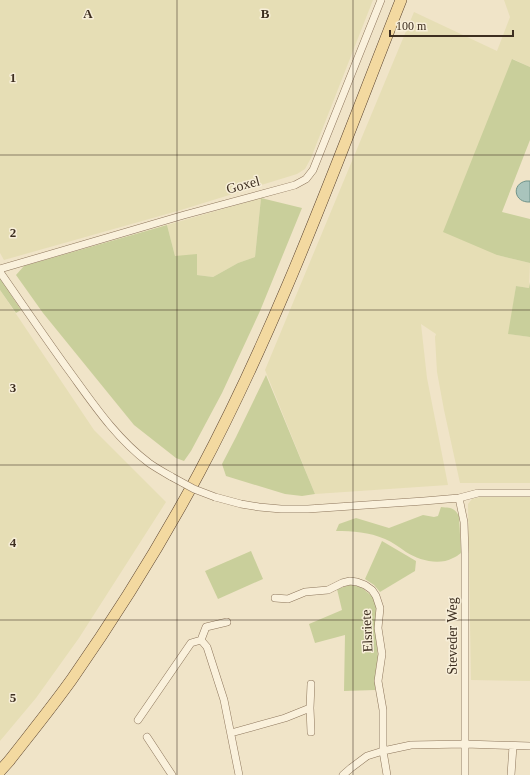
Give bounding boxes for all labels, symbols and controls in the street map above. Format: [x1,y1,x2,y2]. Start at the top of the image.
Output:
text: A [83,6,93,21]
text: B [261,6,270,21]
scale bar [390,12,513,38]
text: 100 m [396,19,427,33]
text: 1 [10,70,16,85]
street label: Goxel [225,173,262,197]
text: 2 [10,225,16,240]
text: 3 [10,380,17,395]
text: 4 [10,535,17,550]
street label: Steveder Weg [445,597,460,675]
street label: Elsriete [358,609,376,653]
text: 5 [10,690,17,705]

